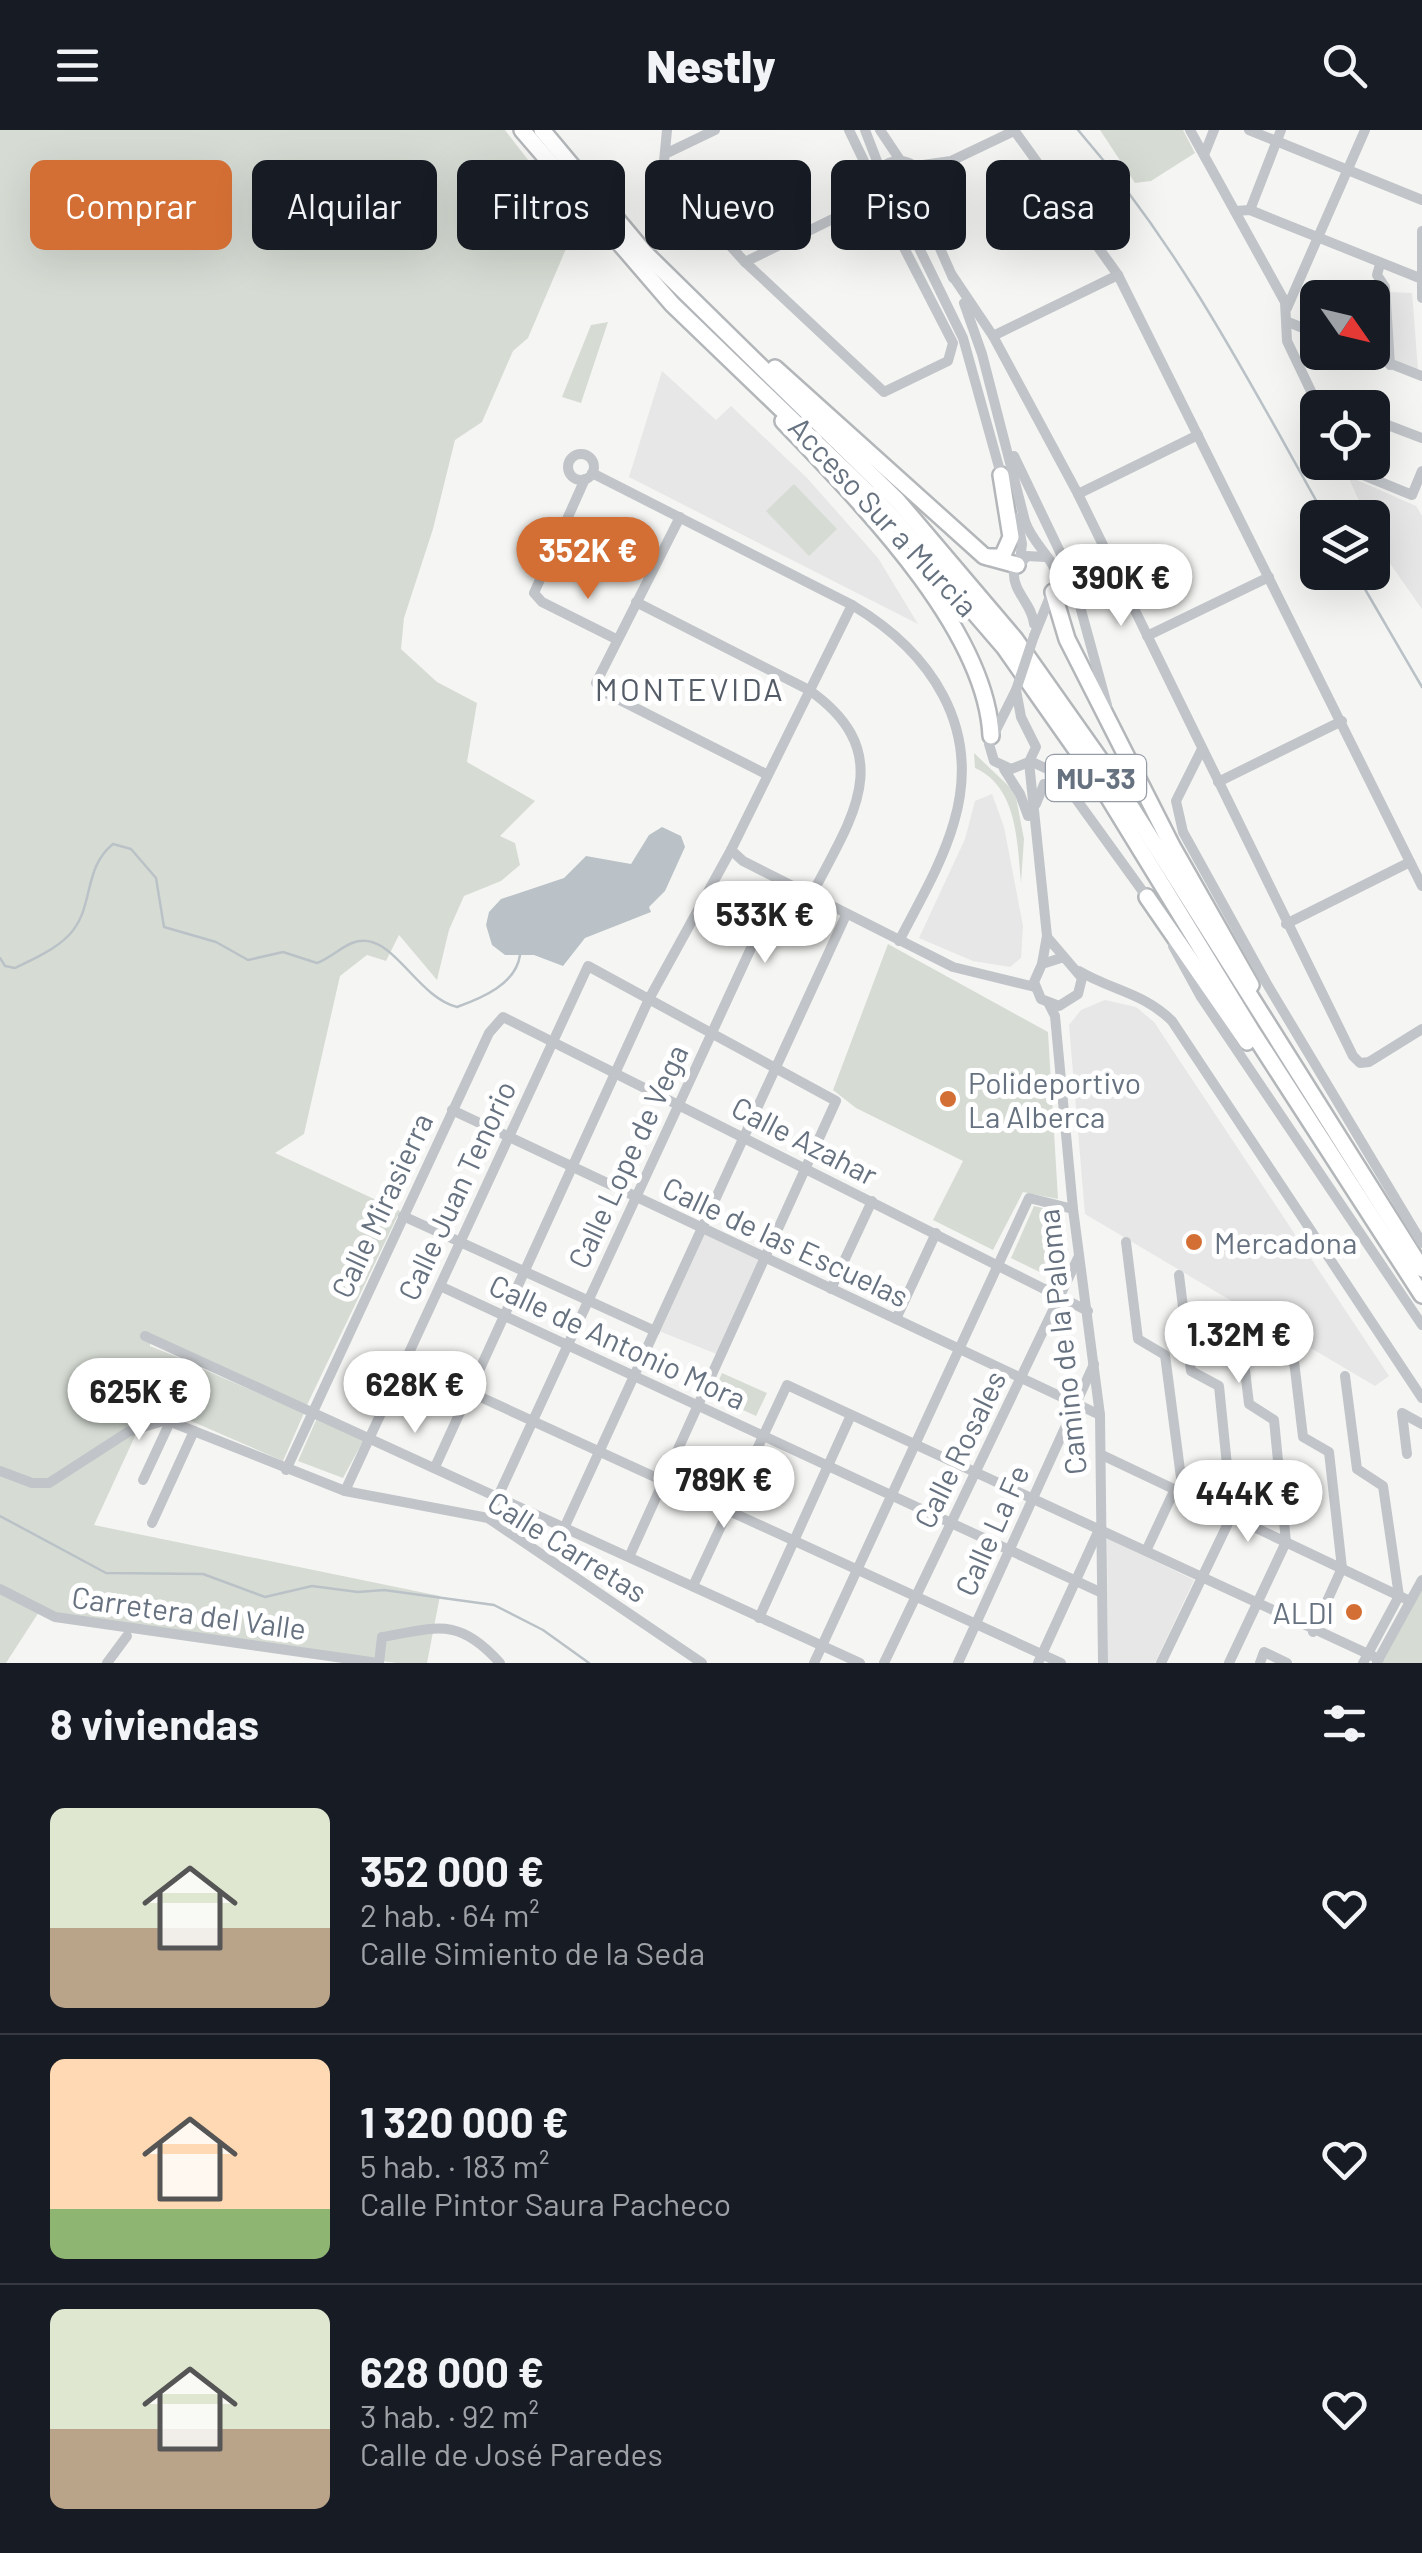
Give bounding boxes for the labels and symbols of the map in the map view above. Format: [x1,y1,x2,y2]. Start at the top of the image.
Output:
north arrow [1300,280,1390,370]
street label: Acceso Sur a Murcia [782,409,986,623]
pin: 352K € [507,517,669,602]
pin: 390K € [1040,544,1202,629]
district label: MONTEVIDA [595,669,785,707]
road number: MU-33 [1046,755,1146,801]
pin: 533K € [684,881,846,966]
street label: Calle Lope de Vega [559,1038,695,1274]
place label: Polideportivo La Alberca [968,1064,1141,1134]
street label: Calle Juan Tenorio [389,1074,523,1306]
street label: Calle Azahar [726,1088,884,1192]
marker: Polideportivo La Alberca [937,1088,959,1110]
street label: Calle Mirasierra [323,1107,439,1303]
street label: Calle de las Escuelas [657,1168,915,1314]
street label: Camino de la Paloma [1029,1207,1093,1477]
place label: Mercadona [1214,1224,1357,1260]
marker: Mercadona [1183,1231,1205,1253]
street label: Calle de Antonio Mora [484,1266,752,1416]
pin: 1.32M € [1147,1301,1331,1386]
pin: 628K € [334,1351,496,1436]
pin: 625K € [58,1358,220,1443]
street label: Calle Rosales [905,1364,1013,1534]
pin: 789K € [643,1446,805,1531]
street label: Calle La Fe [946,1459,1036,1601]
pin: 444K € [1167,1460,1329,1545]
street label: Calle Carretas [482,1483,654,1609]
street label: Carretera del Valle [70,1578,308,1646]
place label: ALDI [1272,1594,1334,1630]
marker: ALDI [1343,1601,1365,1623]

